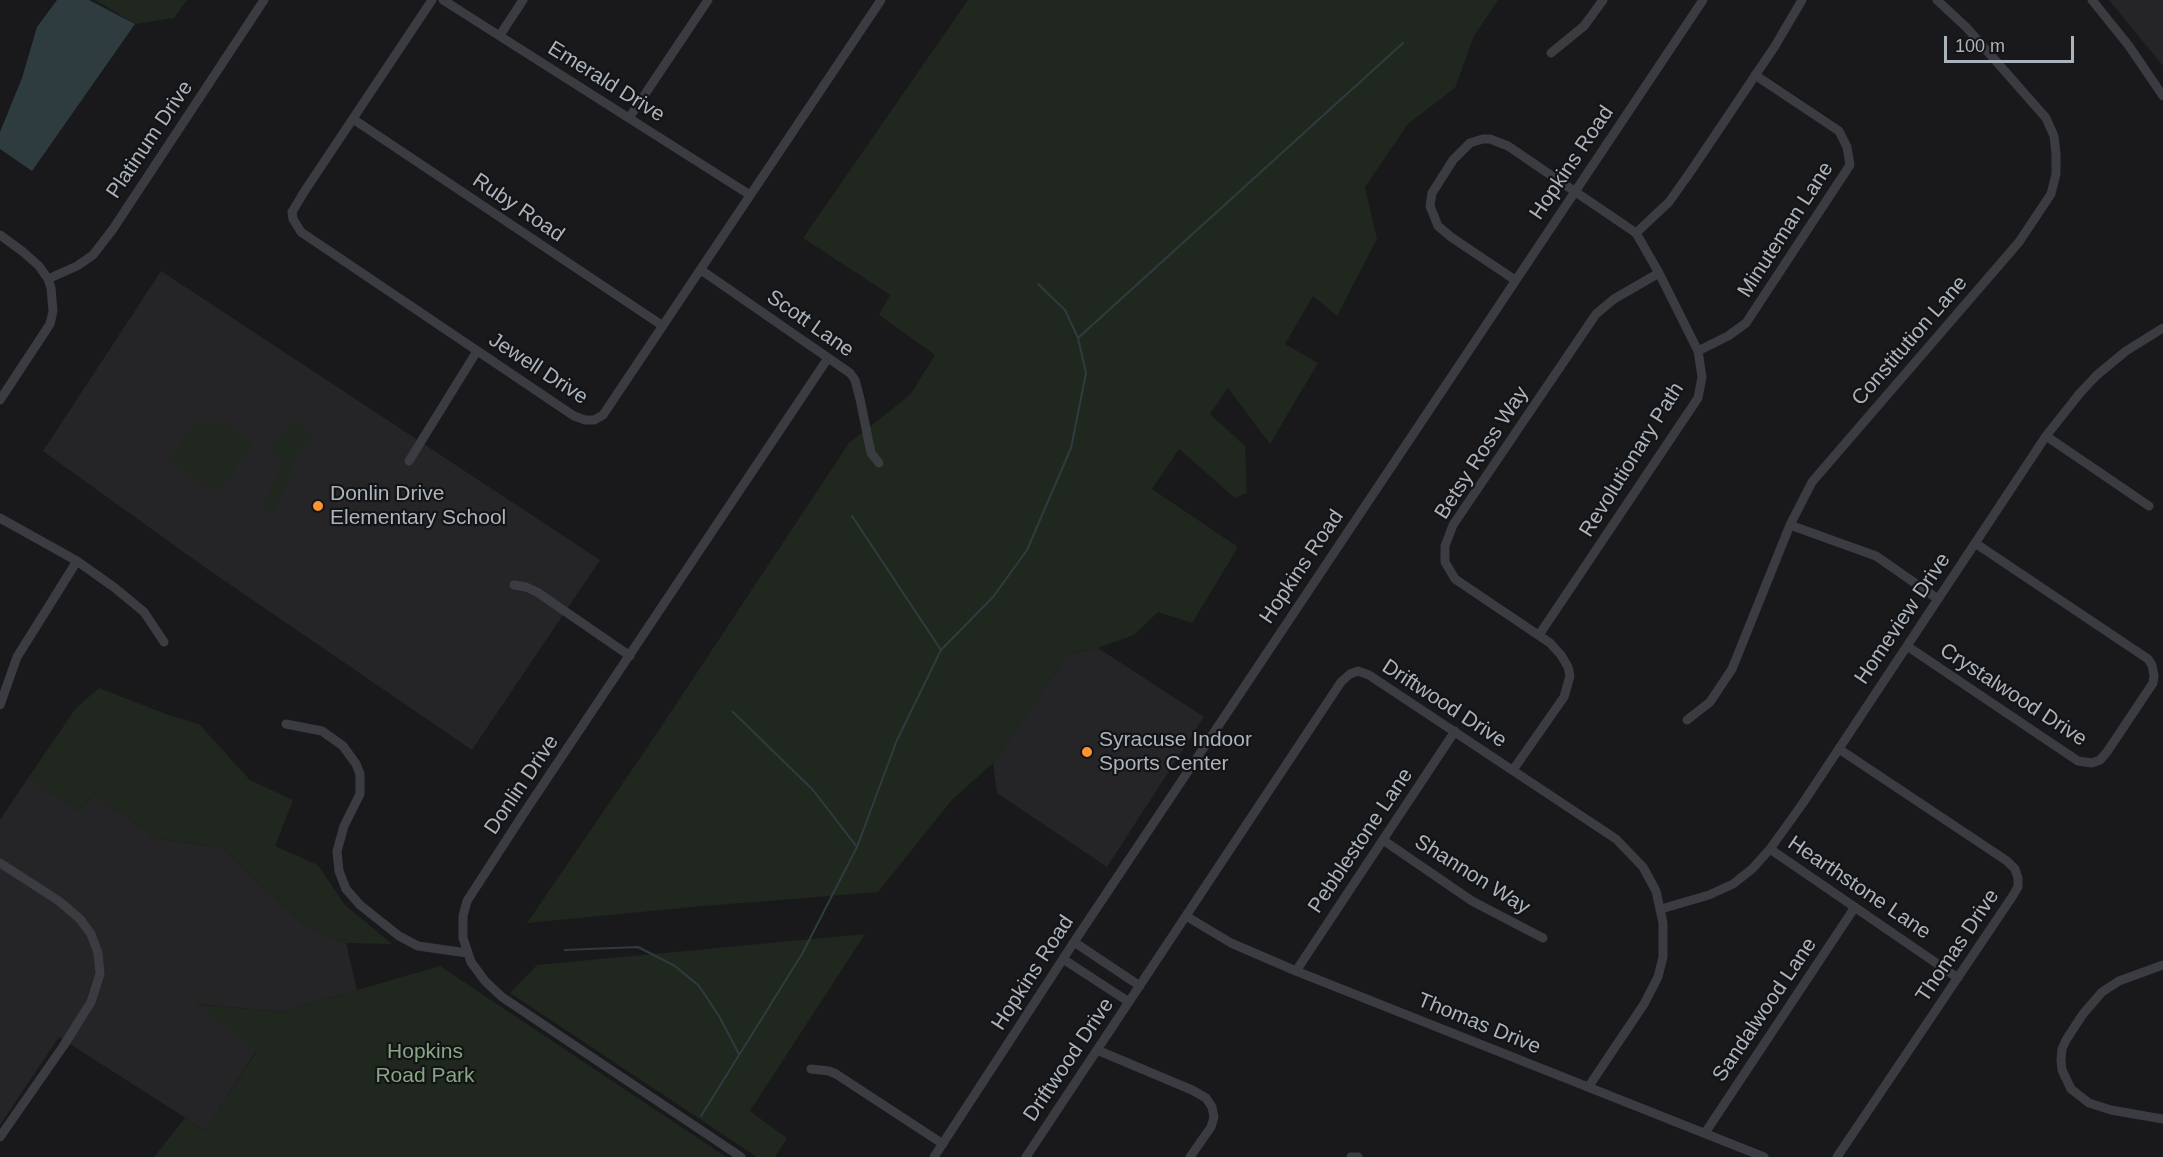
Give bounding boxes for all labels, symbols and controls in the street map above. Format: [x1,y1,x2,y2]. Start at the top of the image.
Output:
scale bar [1947,24,2078,62]
street label: Emerald Drive [543,36,669,128]
text: 100 m [1955,36,2005,56]
street label: Platinum Drive [101,76,199,204]
street label: Hopkins Road [1525,101,1619,225]
street label: Minuteman Lane [1733,158,1839,302]
street label: Ruby Road [467,168,569,248]
street label: Constitution Lane [1847,271,1973,411]
street label: Scott Lane [762,285,858,363]
street label: Jewell Drive [484,328,592,410]
street label: Revolutionary Path [1574,378,1690,542]
street label: Betsy Ross Way [1430,382,1534,524]
place label: Donlin Drive Elementary School [330,481,506,531]
marker: Donlin Drive Elementary School [311,499,325,513]
street label: Hopkins Road [1255,505,1349,629]
street label: Homeview Drive [1850,549,1956,689]
street label: Crystalwood Drive [1935,638,2091,752]
street label: Driftwood Drive [1377,654,1511,754]
place label: Syracuse Indoor Sports Center [1099,727,1252,777]
street label: Donlin Drive [480,731,564,839]
marker: Syracuse Indoor Sports Center [1080,745,1094,759]
street label: Pebblestone Lane [1303,764,1419,918]
street label: Shannon Way [1410,830,1534,920]
street label: Hearthstone Lane [1783,831,1935,945]
street label: Thomas Drive [1911,885,2005,1007]
street label: Hopkins Road [987,911,1079,1035]
street label: Sandalwood Lane [1708,933,1822,1087]
street label: Thomas Drive [1414,988,1544,1060]
street label: Driftwood Drive [1018,993,1120,1127]
park label: Hopkins Road Park [375,1039,475,1089]

